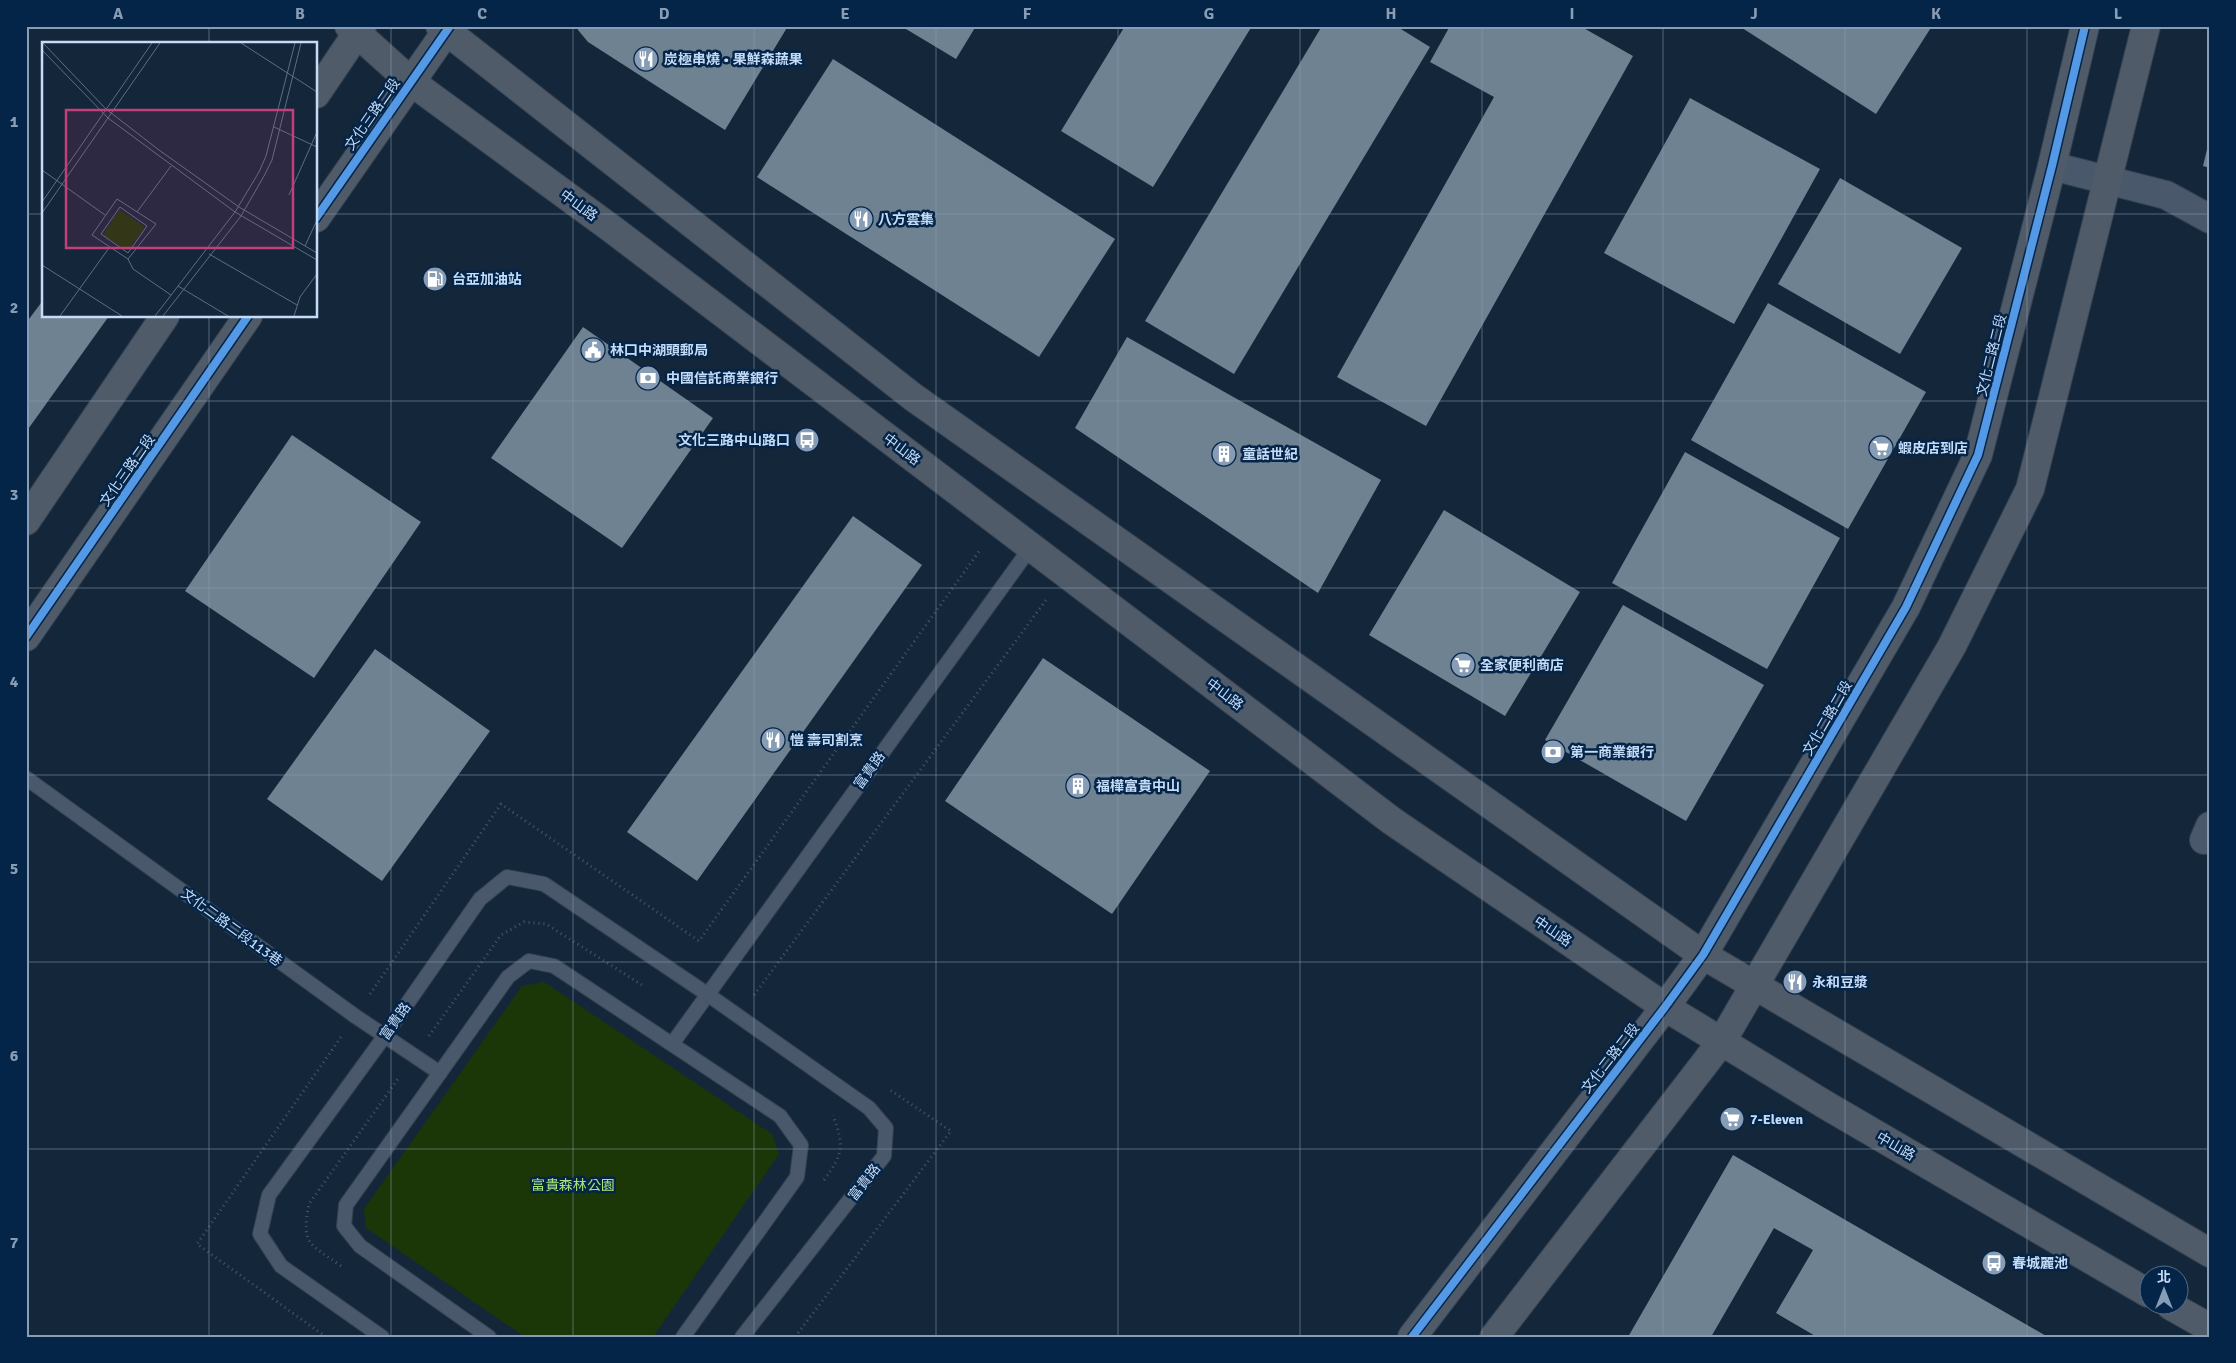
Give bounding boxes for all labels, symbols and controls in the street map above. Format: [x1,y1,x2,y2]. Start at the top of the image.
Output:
text: A [113,4,124,24]
text: B [295,4,305,24]
text: C [477,4,487,24]
text: D [659,4,670,24]
text: E [840,4,850,24]
text: F [1023,4,1032,24]
text: G [1204,4,1214,24]
text: H [1386,4,1396,24]
text: I [1569,4,1575,24]
text: J [1750,4,1758,24]
text: K [1931,4,1941,24]
text: L [2114,4,2123,24]
inset map [42,42,318,318]
restaurant icon: 炭極串燒 • 果鮮森蔬果 [633,46,659,72]
place label: 炭極串燒 • 果鮮森蔬果 [664,51,803,68]
street label: 文化三路二段 [341,75,403,154]
text: 1 [10,112,19,132]
street label: 中山路 [557,186,601,225]
restaurant icon: 八方雲集 [848,206,874,232]
place label: 八方雲集 [878,211,934,228]
fuel station icon: 台亞加油站 [422,266,448,292]
place label: 台亞加油站 [452,271,522,288]
text: 2 [10,298,18,318]
street label: 文化二路二段 [1973,312,2010,398]
public building icon: 林口中湖頭郵局 [580,337,606,363]
place label: 林口中湖頭郵局 [610,342,708,359]
bank icon: 中國信託商業銀行 [635,365,661,391]
place label: 中國信託商業銀行 [666,370,778,387]
bus stop icon: 文化三路中山路口 [794,427,820,453]
street label: 中山路 [880,430,924,469]
street label: 文化三路二段 [96,431,158,510]
place label: 文化三路中山路口 [678,432,790,449]
supermarket icon: 蝦皮店到店 [1868,435,1894,461]
place label: 蝦皮店到店 [1898,440,1968,457]
building icon: 童話世紀 [1211,441,1237,467]
place label: 童話世紀 [1242,446,1298,463]
text: 3 [10,485,18,505]
supermarket icon: 全家便利商店 [1450,652,1476,678]
place label: 全家便利商店 [1480,657,1564,674]
text: 4 [10,672,19,692]
street label: 中山路 [1203,675,1247,714]
street label: 文化二路二段 [1799,678,1856,759]
restaurant icon: 愷 壽司割烹 [760,727,786,753]
place label: 愷 壽司割烹 [790,732,863,749]
bank icon: 第一商業銀行 [1540,739,1566,765]
place label: 第一商業銀行 [1570,744,1654,761]
street label: 富貴路 [850,748,889,792]
building icon: 福樺富貴中山 [1065,773,1091,799]
place label: 福樺富貴中山 [1096,778,1180,795]
text: 5 [10,859,18,879]
street label: 文化二路二段113巷 [178,885,286,970]
street label: 中山路 [1531,913,1575,950]
restaurant icon: 永和豆漿 [1782,969,1808,995]
place label: 永和豆漿 [1812,974,1868,991]
street label: 富貴路 [376,999,414,1043]
street label: 文化二路二段 [1578,1020,1643,1097]
text: 6 [10,1046,19,1066]
supermarket icon: 7-Eleven [1719,1106,1745,1132]
place label: 7-Eleven [1750,1111,1803,1128]
street label: 中山路 [1873,1129,1918,1164]
street label: 富貴路 [845,1161,884,1204]
park label: 富貴森林公園 [531,1177,615,1194]
text: 7 [10,1233,19,1253]
bus stop icon: 春城麗池 [1981,1250,2007,1276]
place label: 春城麗池 [2012,1255,2068,1272]
north arrow [2138,1266,2188,1316]
text: 北 [2157,1269,2171,1286]

